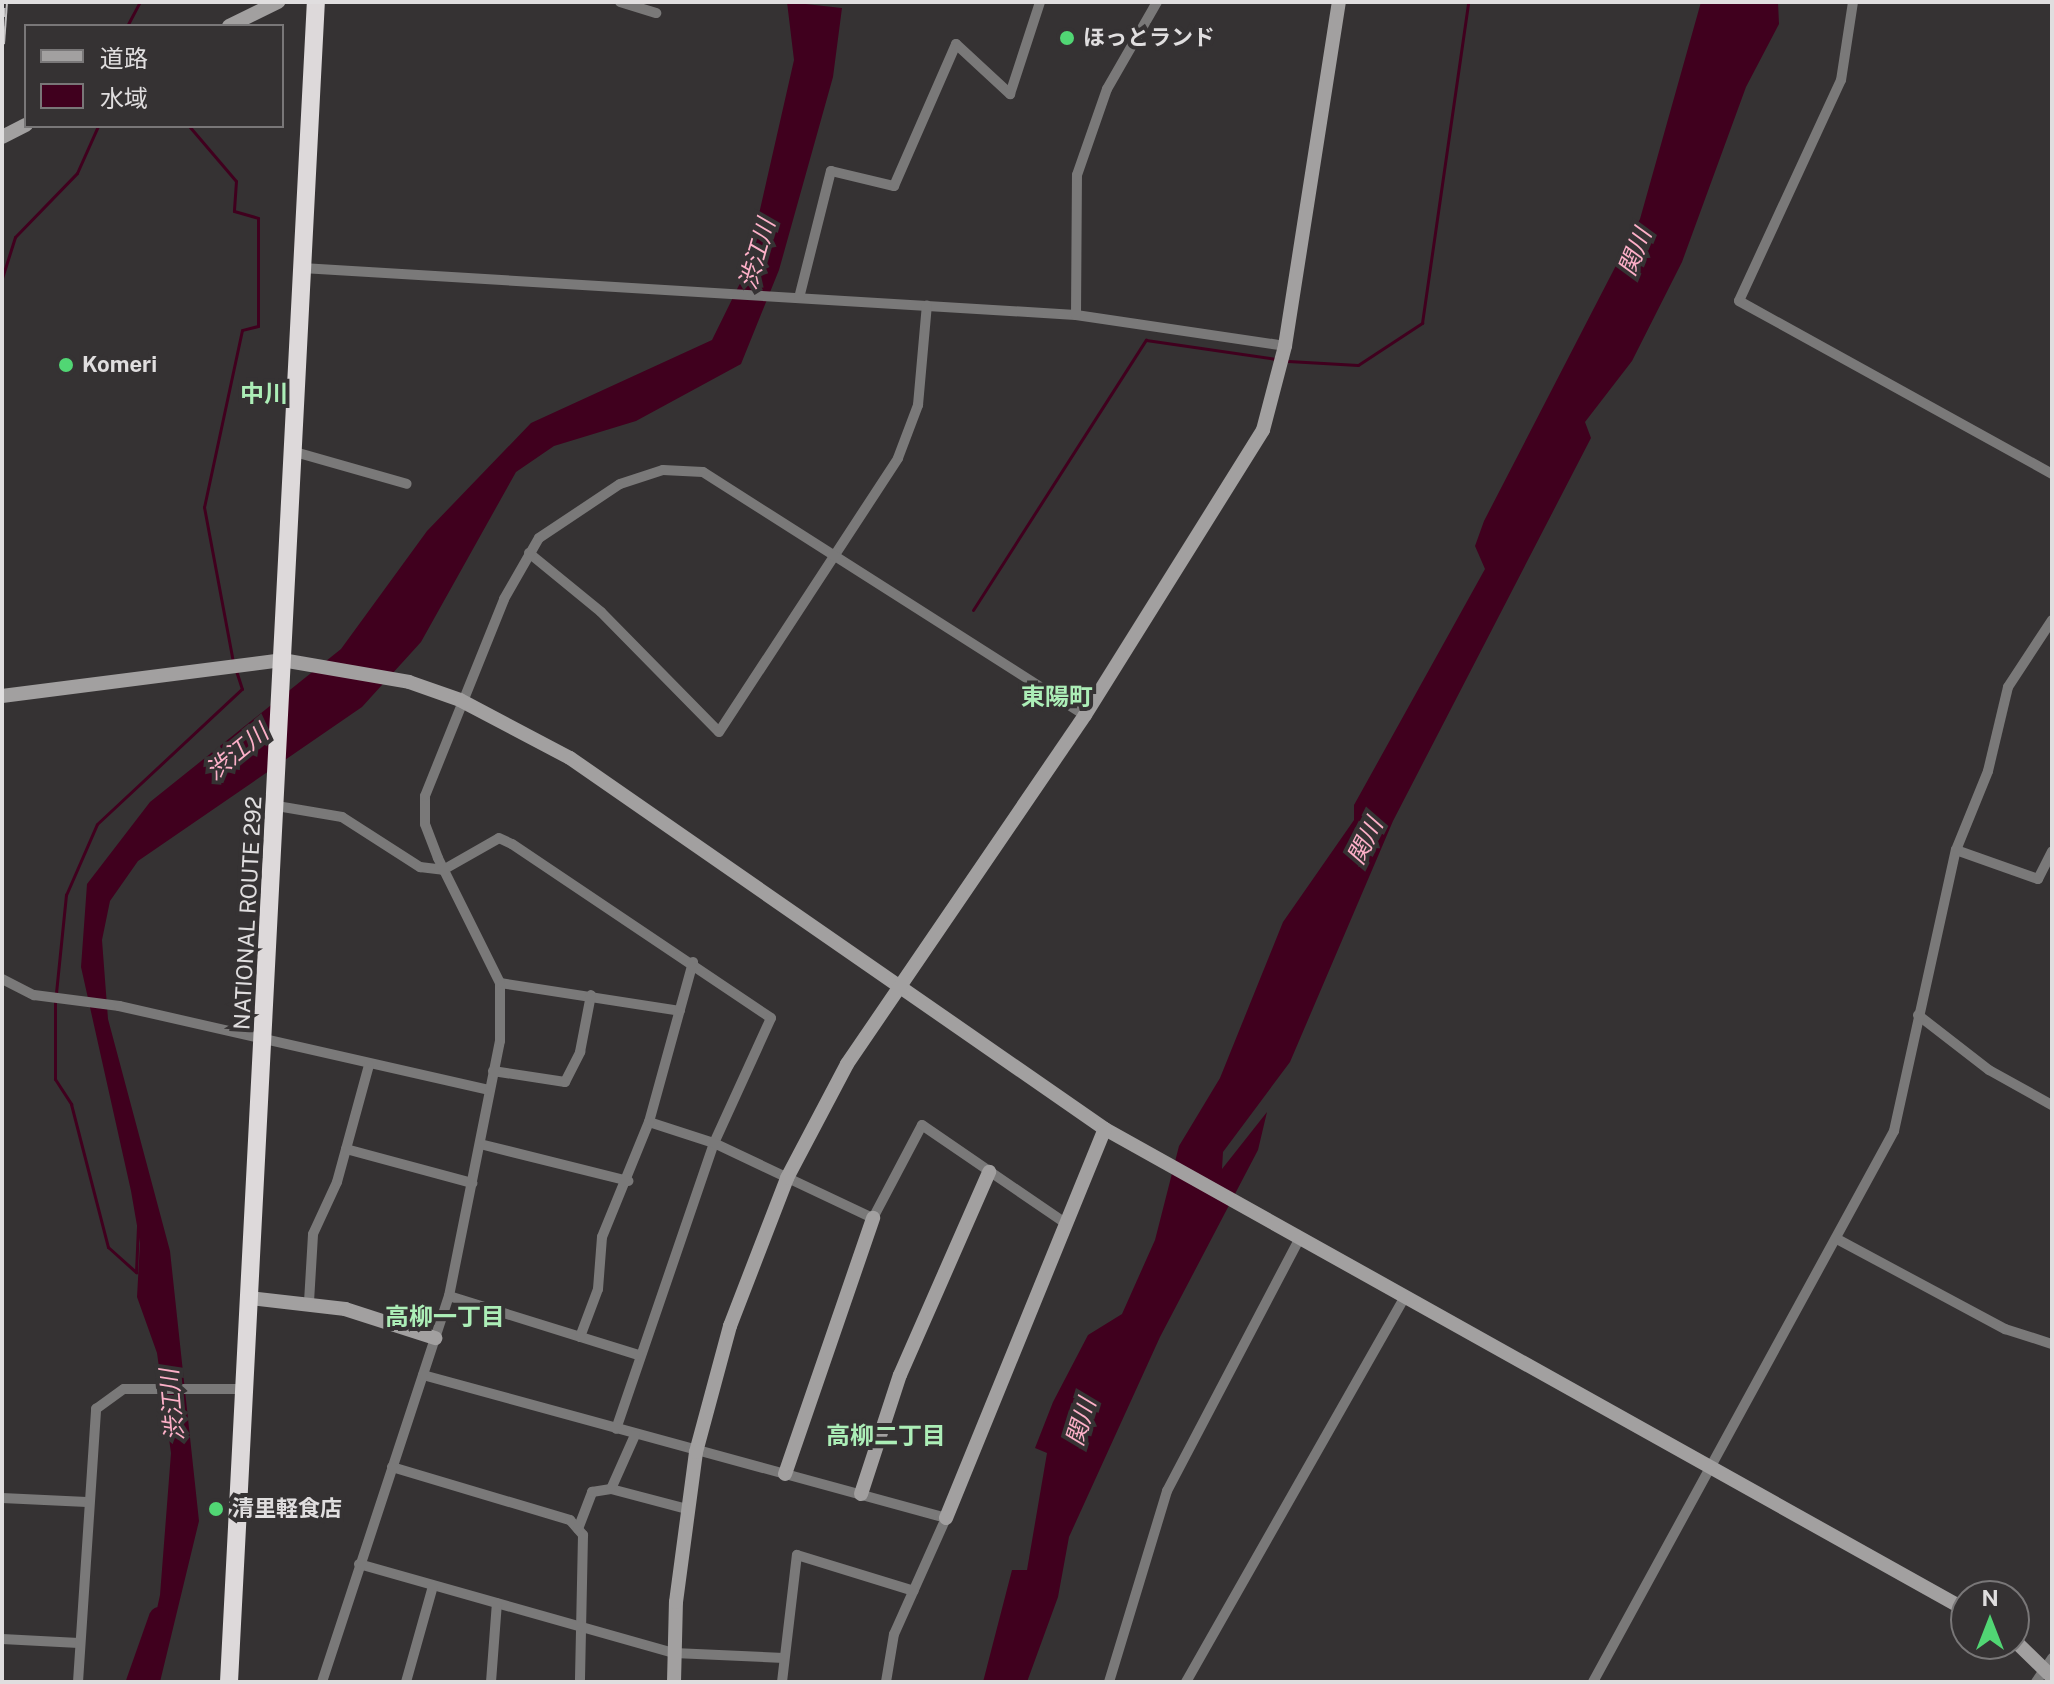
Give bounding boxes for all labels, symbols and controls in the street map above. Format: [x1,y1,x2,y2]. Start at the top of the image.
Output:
legend [24,24,284,128]
place label: ほっとランド [1083,25,1215,51]
marker: ほっとランド [1058,29,1076,47]
text: 道路 [100,44,148,72]
text: 水域 [100,84,148,112]
water label: 渋江川 [733,215,781,293]
water label: 関川 [1613,224,1657,280]
place label: Komeri [82,352,157,378]
marker: Komeri [57,356,75,374]
district label: 中川 [240,380,288,408]
district label: 東陽町 [1021,683,1093,711]
water label: 渋江川 [200,718,274,786]
street label: NATIONAL ROUTE 292 [229,796,267,1030]
water label: 関川 [1341,813,1389,869]
district label: 高柳一丁目 [385,1303,505,1331]
water label: 渋江川 [155,1368,189,1442]
water label: 関川 [1060,1395,1102,1449]
district label: 高柳二丁目 [826,1422,946,1450]
place label: 清里軽食店 [232,1496,342,1522]
marker: 清里軽食店 [207,1500,225,1518]
north arrow [1950,1580,2030,1660]
text: N [1981,1585,1999,1611]

